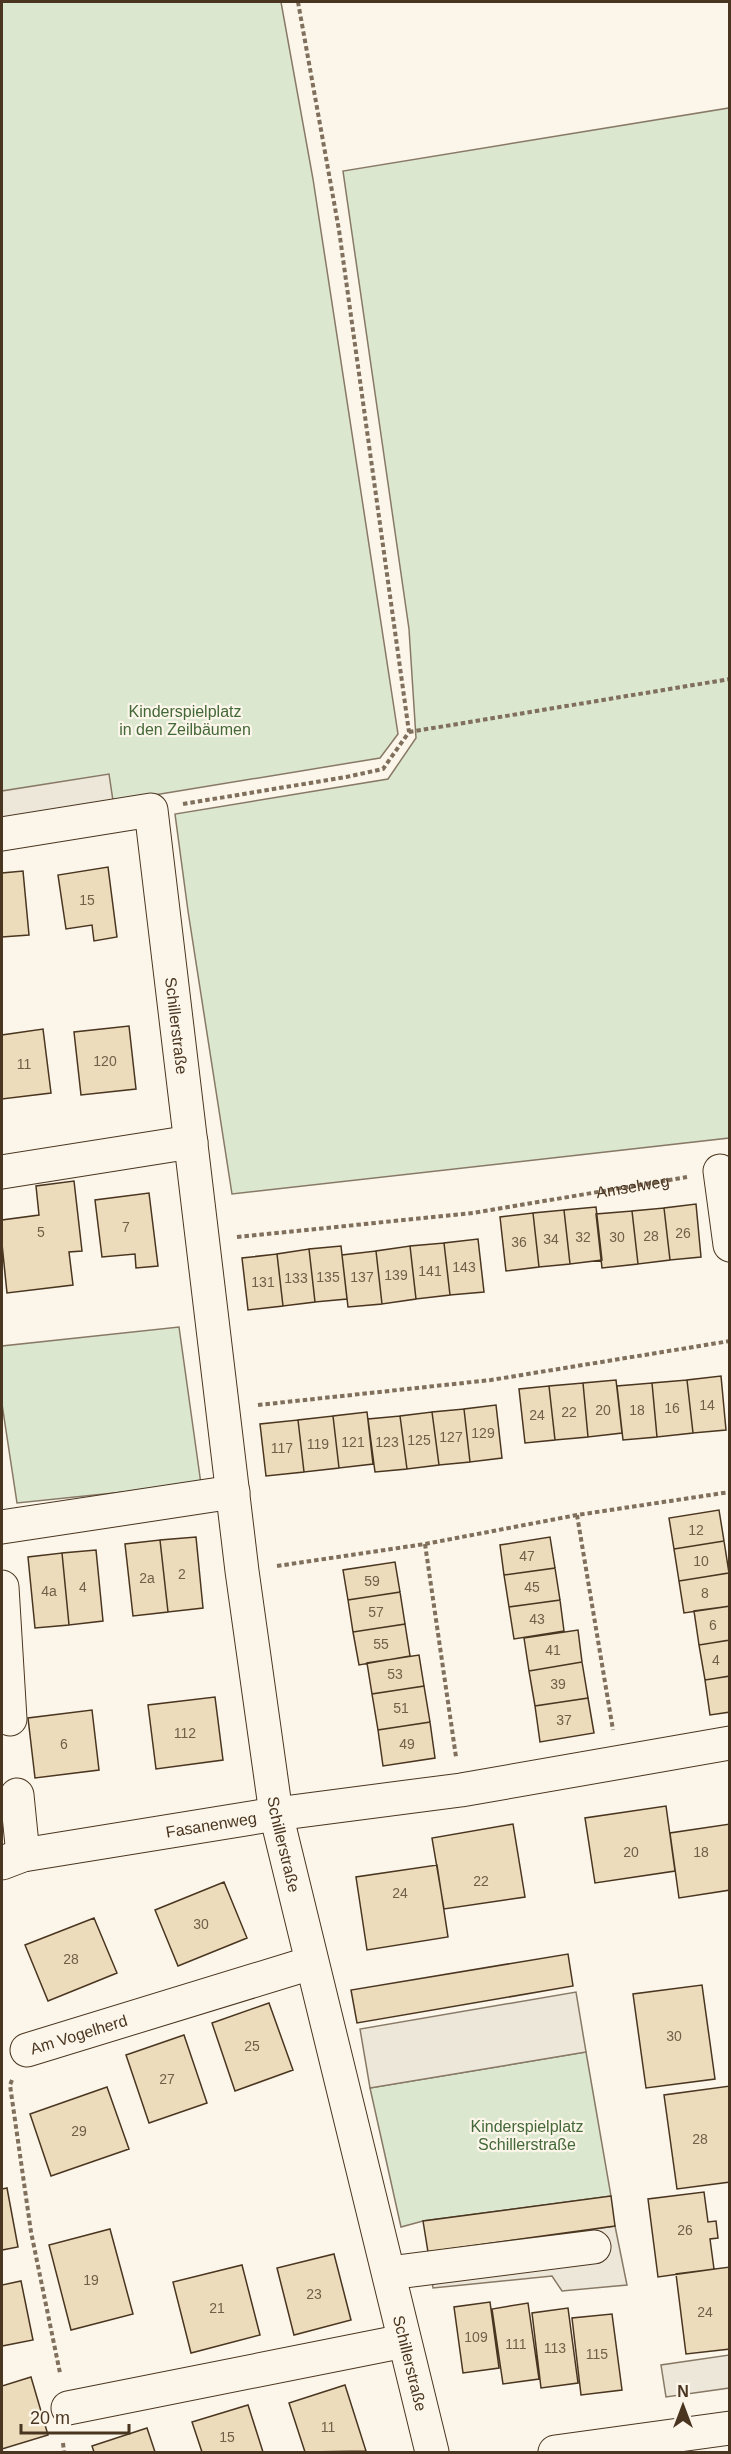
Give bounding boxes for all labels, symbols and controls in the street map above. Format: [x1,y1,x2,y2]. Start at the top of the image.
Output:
park label: Kinderspielplatz in den Zeilbäumen [119,703,251,738]
house number: 15 [79,892,95,908]
street label: Schillerstraße [163,976,191,1075]
house number: 120 [93,1053,117,1069]
house number: 11 [17,1056,31,1072]
street label: Amselweg [595,1172,670,1201]
house number: 7 [122,1219,130,1235]
house number: 5 [37,1224,45,1240]
house number: 26 [675,1225,691,1241]
house number: 28 [643,1228,659,1244]
house number: 32 [575,1229,591,1245]
house number: 30 [609,1229,625,1245]
house number: 34 [543,1231,559,1247]
house number: 36 [511,1234,527,1250]
house number: 143 [452,1259,476,1275]
house number: 141 [418,1263,442,1279]
house number: 139 [384,1267,408,1283]
house number: 135 [316,1269,340,1285]
house number: 137 [350,1269,374,1285]
house number: 133 [284,1270,308,1286]
house number: 131 [251,1274,275,1290]
house number: 14 [699,1397,715,1413]
house number: 16 [664,1400,680,1416]
house number: 20 [595,1402,611,1418]
house number: 18 [629,1402,645,1418]
house number: 22 [561,1404,577,1420]
house number: 24 [529,1407,545,1423]
house number: 129 [471,1425,495,1441]
house number: 127 [439,1429,463,1445]
house number: 125 [407,1432,431,1448]
house number: 121 [341,1434,365,1450]
house number: 123 [375,1434,399,1450]
house number: 119 [307,1436,329,1452]
house number: 117 [271,1440,293,1456]
house number: 12 [688,1522,704,1538]
house number: 47 [519,1548,535,1564]
house number: 10 [693,1553,709,1569]
house number: 2 [178,1566,186,1582]
house number: 2a [139,1570,155,1586]
house number: 59 [364,1573,380,1589]
house number: 4 [79,1579,87,1595]
house number: 45 [524,1579,540,1595]
house number: 4a [41,1583,57,1599]
house number: 8 [701,1585,709,1601]
house number: 57 [368,1604,384,1620]
house number: 43 [529,1611,545,1627]
house number: 6 [709,1617,717,1633]
house number: 55 [373,1636,389,1652]
house number: 41 [545,1642,561,1658]
house number: 4 [712,1652,720,1668]
house number: 53 [387,1666,403,1682]
house number: 39 [550,1676,566,1692]
house number: 51 [393,1700,409,1716]
house number: 37 [556,1712,572,1728]
house number: 112 [174,1725,196,1741]
house number: 6 [60,1736,68,1752]
house number: 49 [399,1736,415,1752]
street label: Schillerstraße [265,1795,303,1894]
street label: Fasanenweg [164,1809,258,1840]
house number: 20 [623,1844,639,1860]
house number: 18 [693,1844,709,1860]
house number: 22 [473,1873,489,1889]
house number: 24 [392,1885,408,1901]
house number: 30 [193,1916,209,1932]
house number: 28 [63,1951,79,1967]
street label: Am Vogelherd [28,2011,129,2057]
house number: 30 [666,2028,682,2044]
house number: 25 [244,2038,260,2054]
house number: 27 [159,2071,175,2087]
park label: Kinderspielplatz Schillerstraße [471,2118,583,2153]
house number: 29 [71,2123,87,2139]
house number: 28 [692,2131,708,2147]
house number: 26 [677,2222,693,2238]
house number: 19 [83,2272,99,2288]
house number: 23 [306,2286,322,2302]
house number: 21 [209,2300,225,2316]
house number: 24 [697,2304,713,2320]
street label: Schillerstraße [390,2314,430,2413]
house number: 109 [464,2329,488,2345]
house number: 111 [505,2336,527,2352]
house number: 113 [544,2340,566,2356]
house number: 115 [586,2346,608,2362]
north arrow [653,2376,713,2436]
text: N [677,2383,689,2400]
scale bar [21,2397,129,2435]
text: 20 m [30,2408,70,2428]
house number: 11 [321,2419,335,2435]
house number: 15 [219,2429,235,2445]

